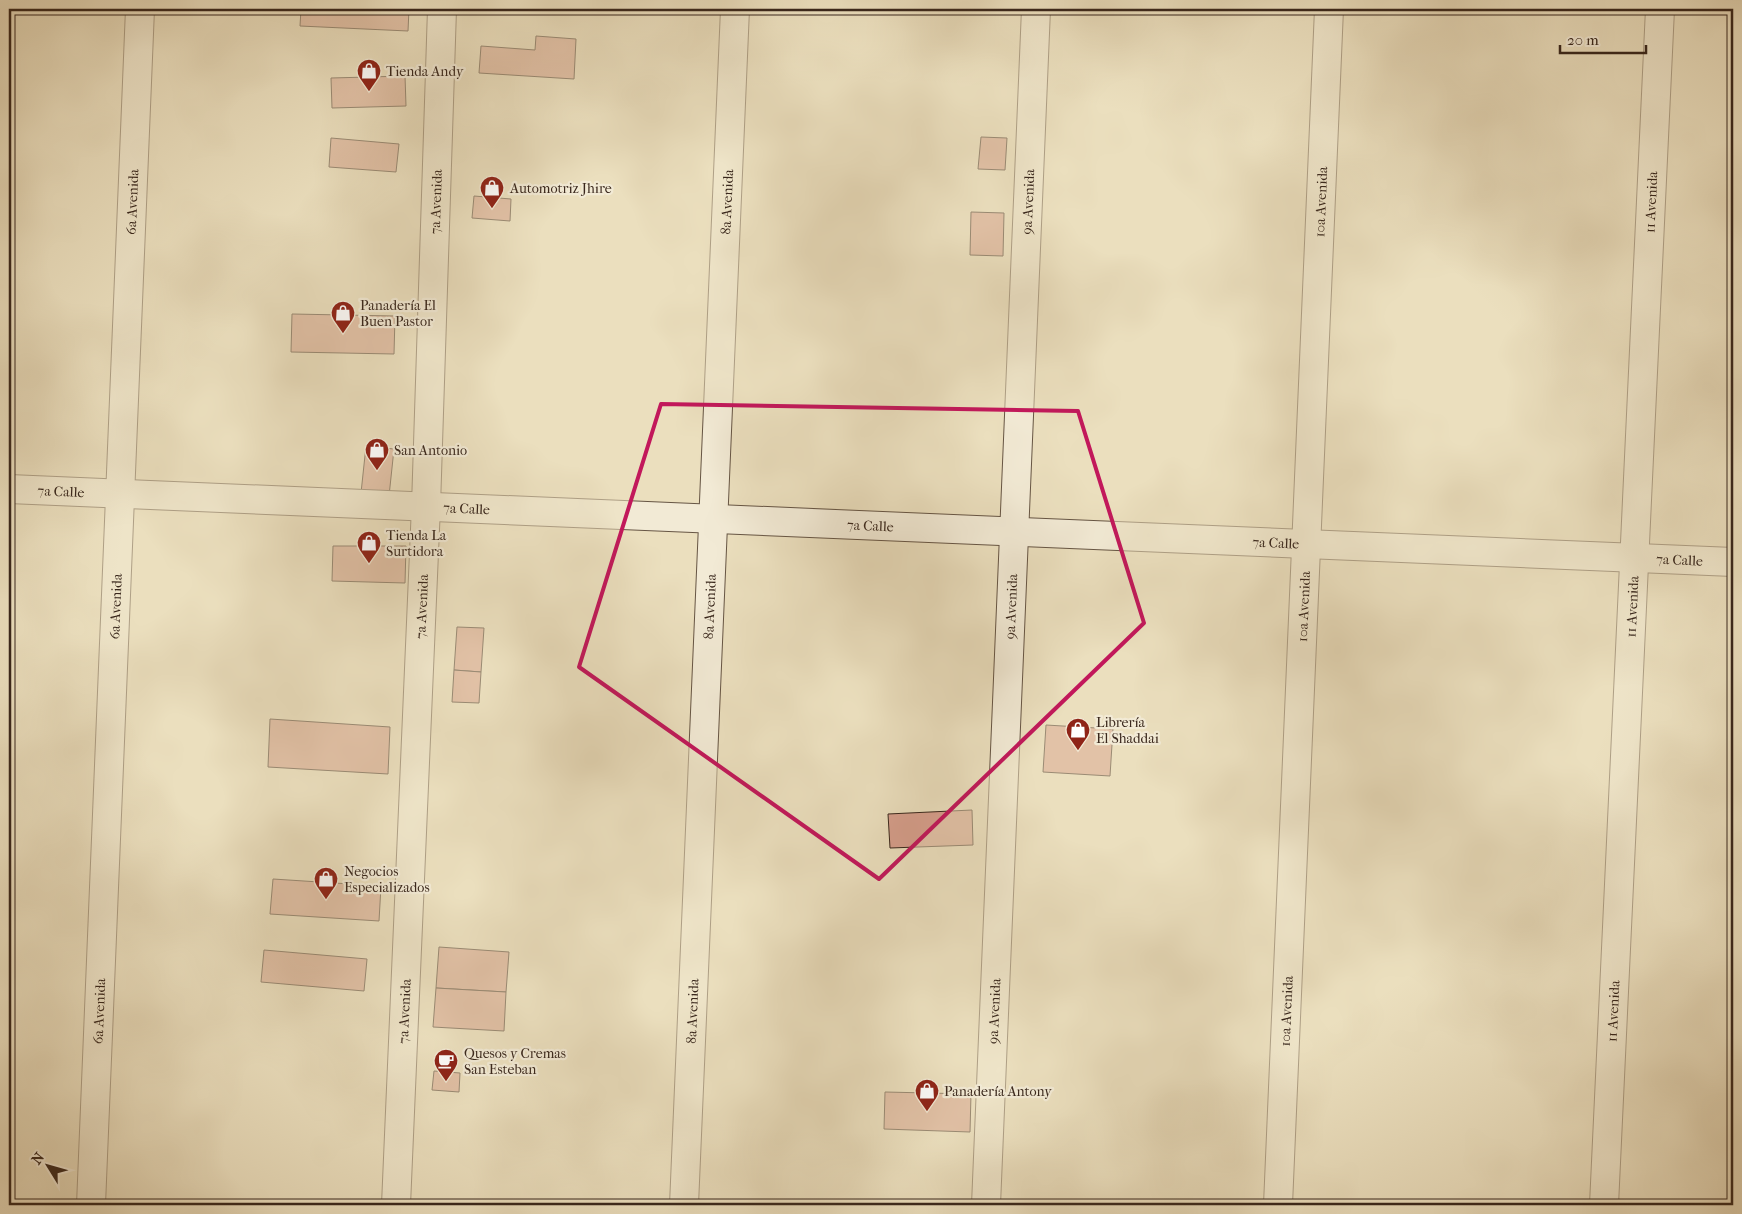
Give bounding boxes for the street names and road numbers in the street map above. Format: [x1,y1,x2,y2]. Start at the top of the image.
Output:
street label: 10a Avenida [1311,166,1331,238]
street label: 6a Avenida [123,168,142,235]
street label: 8a Avenida [717,168,737,235]
street label: 9a Avenida [1019,168,1038,235]
street label: 7a Avenida [427,169,446,235]
street label: 11 Avenida [1642,170,1661,233]
street label: 7a Calle [37,482,85,501]
street label: 7a Calle [443,499,490,518]
street label: 7a Calle [846,516,894,535]
street label: 7a Calle [1252,534,1300,553]
street label: 7a Calle [1656,551,1703,570]
street label: 10a Avenida [1294,570,1314,642]
street label: 6a Avenida [106,573,126,640]
street label: 7a Avenida [412,573,432,639]
street label: 8a Avenida [700,573,720,640]
street label: 9a Avenida [1002,573,1021,640]
street label: 11 Avenida [1623,575,1642,638]
street label: 10a Avenida [1277,975,1297,1047]
street label: 6a Avenida [90,977,109,1044]
street label: 7a Avenida [395,978,415,1044]
street label: 8a Avenida [683,978,703,1044]
street label: 9a Avenida [985,978,1004,1044]
street label: 11 Avenida [1604,979,1624,1042]

